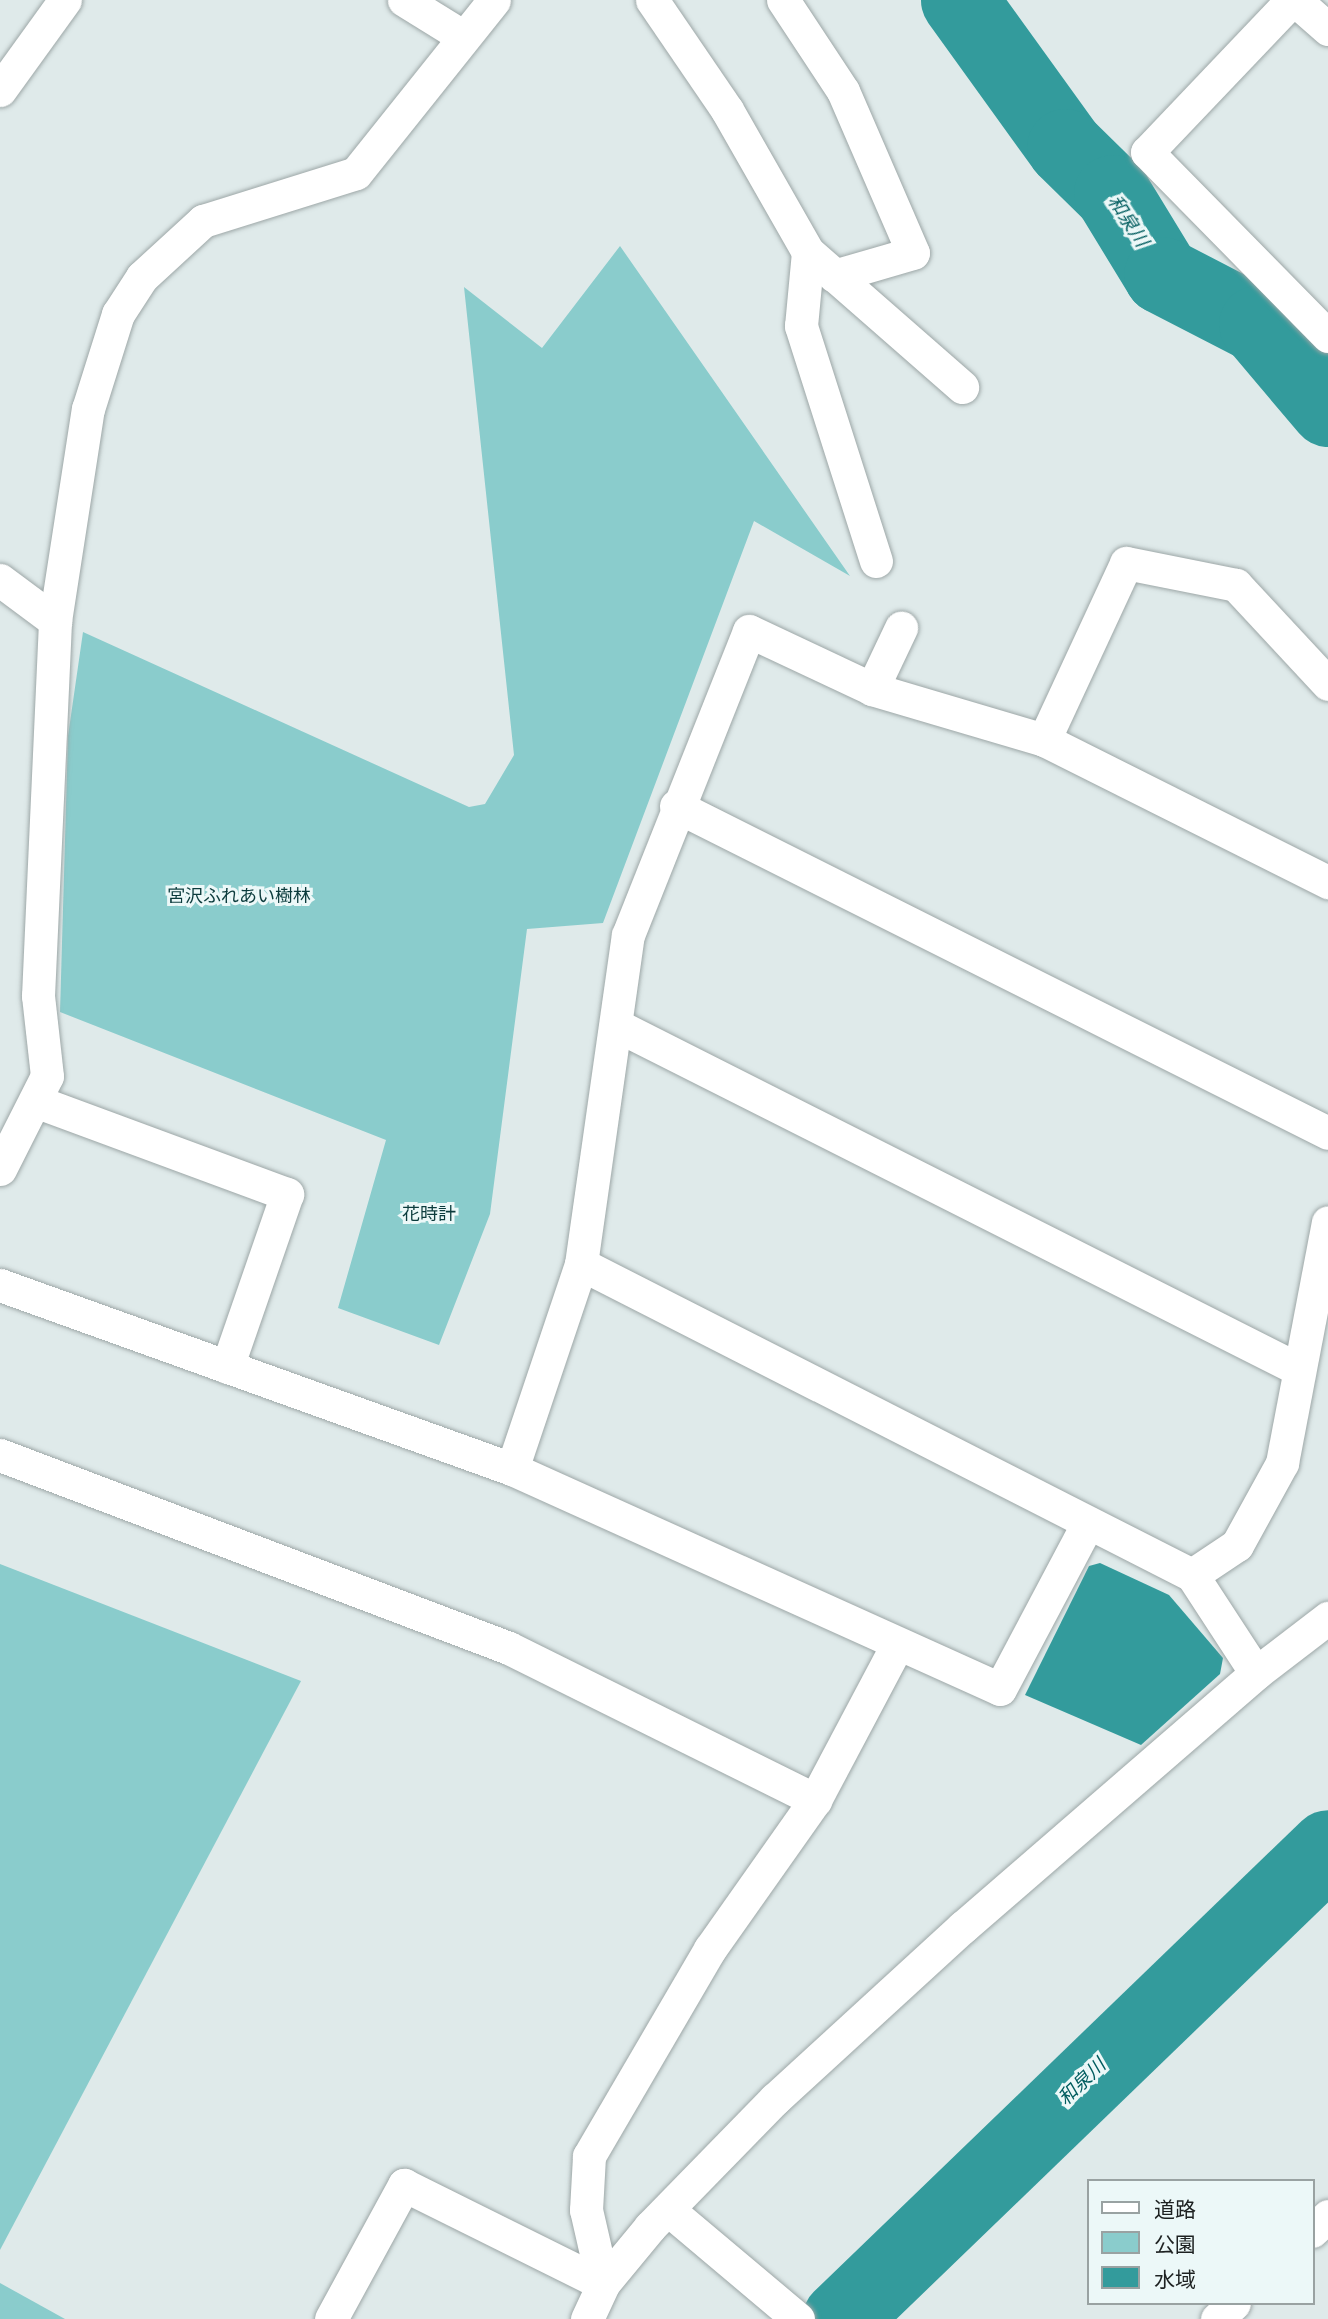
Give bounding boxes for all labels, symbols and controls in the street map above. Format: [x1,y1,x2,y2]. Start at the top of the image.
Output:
water label: 和泉川 [1103,191,1153,251]
park label: 宮沢ふれあい樹林 [167,884,311,906]
park label: 花時計 [402,1202,456,1224]
water label: 和泉川 [1054,2054,1110,2110]
legend [1086,2179,1314,2305]
text: 道路 [1154,2195,1196,2223]
text: 公園 [1154,2230,1196,2258]
text: 水域 [1154,2265,1196,2293]

